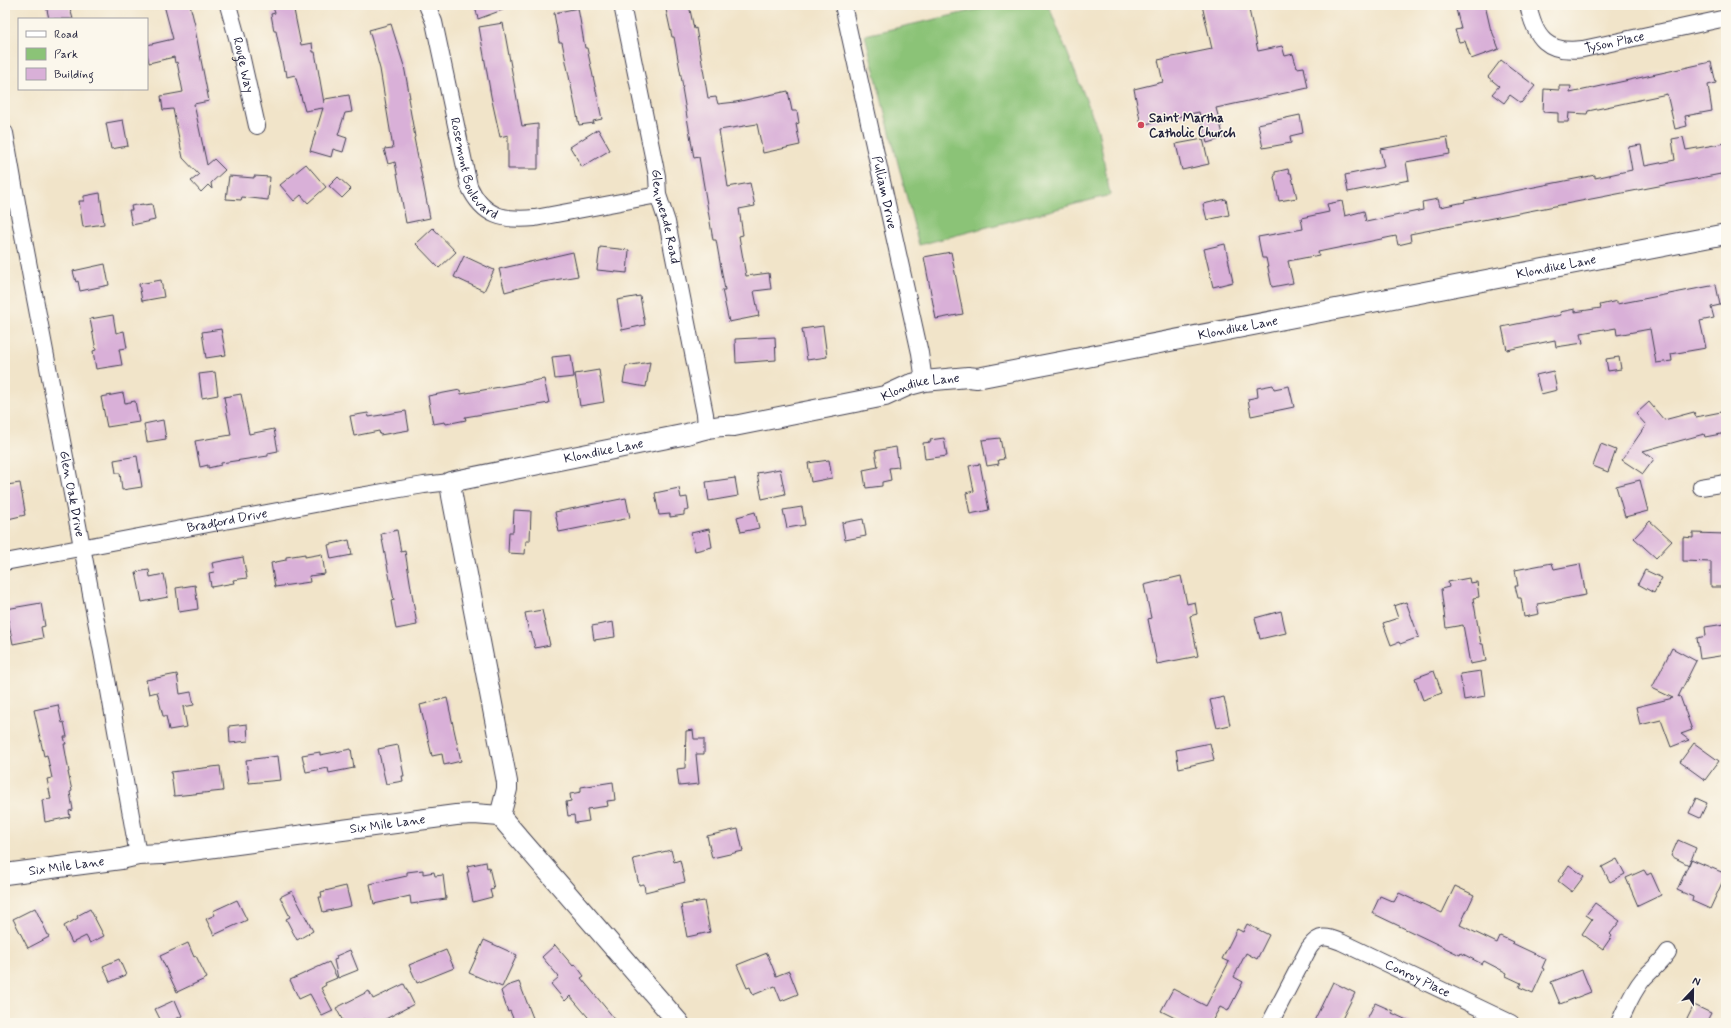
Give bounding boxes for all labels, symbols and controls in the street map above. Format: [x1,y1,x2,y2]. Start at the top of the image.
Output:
legend [18,18,148,90]
text: Road [54,27,78,43]
street label: Tyson Place [1583,27,1646,57]
street label: Rouge Way [229,36,258,95]
text: Park [54,47,78,63]
text: Building [54,67,94,84]
place label: Saint Martha Catholic Church [1149,110,1236,142]
street label: Rosemont Boulevard [446,116,501,223]
marker: Saint Martha Catholic Church [1136,120,1146,130]
street label: Pulliam Drive [868,154,901,231]
street label: Glenmeade Road [647,167,684,265]
street label: Klondike Lane [1515,251,1598,283]
street label: Klondike Lane [1197,312,1280,344]
street label: Klondike Lane [878,369,960,405]
street label: Klondike Lane [562,434,645,467]
street label: Glen Oak Drive [55,449,89,539]
street label: Bradford Drive [185,505,269,536]
street label: Six Mile Lane [349,811,427,838]
street label: Six Mile Lane [28,853,106,879]
street label: Conroy Place [1382,956,1453,1001]
north arrow [1673,970,1713,1010]
text: N [1690,974,1702,990]

